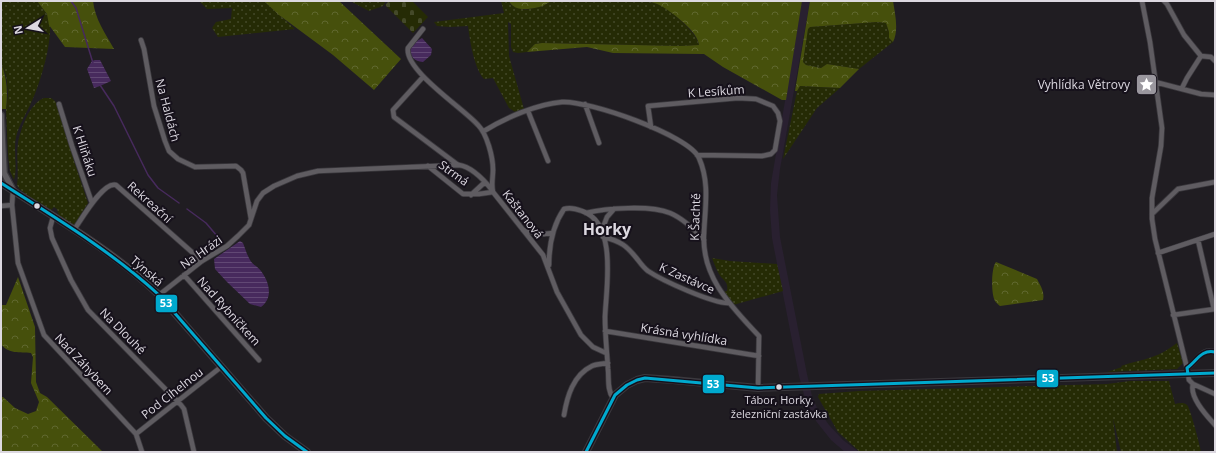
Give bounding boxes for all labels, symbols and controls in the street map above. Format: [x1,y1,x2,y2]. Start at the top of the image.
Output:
north arrow [8,8,48,48]
text: N [9,24,26,36]
place icon: Vyhlídka Větrovy [1133,71,1159,97]
place label: Vyhlídka Větrovy [1038,76,1131,93]
street label: Na Haldách [151,77,185,143]
street label: K Lesíkům [687,81,745,101]
street label: K Hliňáku [69,123,101,179]
street label: Strmá [435,156,473,190]
street label: Rekreační [124,177,177,227]
street label: Kaštanová [498,186,548,242]
street label: K Šachtě [686,193,704,241]
unlabelled marker [32,201,42,211]
district label: Horky [583,218,632,240]
street label: Na Hrázi [177,231,225,273]
street label: Týnská [127,252,167,290]
street label: K Zastávce [657,258,718,298]
street label: Nad Rybníčkem [194,273,264,349]
line badge: 53 [155,294,178,313]
text: 53 [160,295,172,310]
street label: Na Dlouhé [96,304,150,358]
street label: Krásná vyhlídka [639,319,729,349]
street label: Nad Záhybem [51,330,117,398]
street label: Pod Cihelnou [137,363,207,423]
line badge: 53 [1036,369,1059,388]
text: 53 [1042,370,1054,385]
line badge: 53 [702,374,725,394]
text: 53 [707,376,719,391]
marker: Tábor, Horky, železniční zastávka [774,382,784,392]
place label: Tábor, Horky, železniční zastávka [731,392,827,421]

